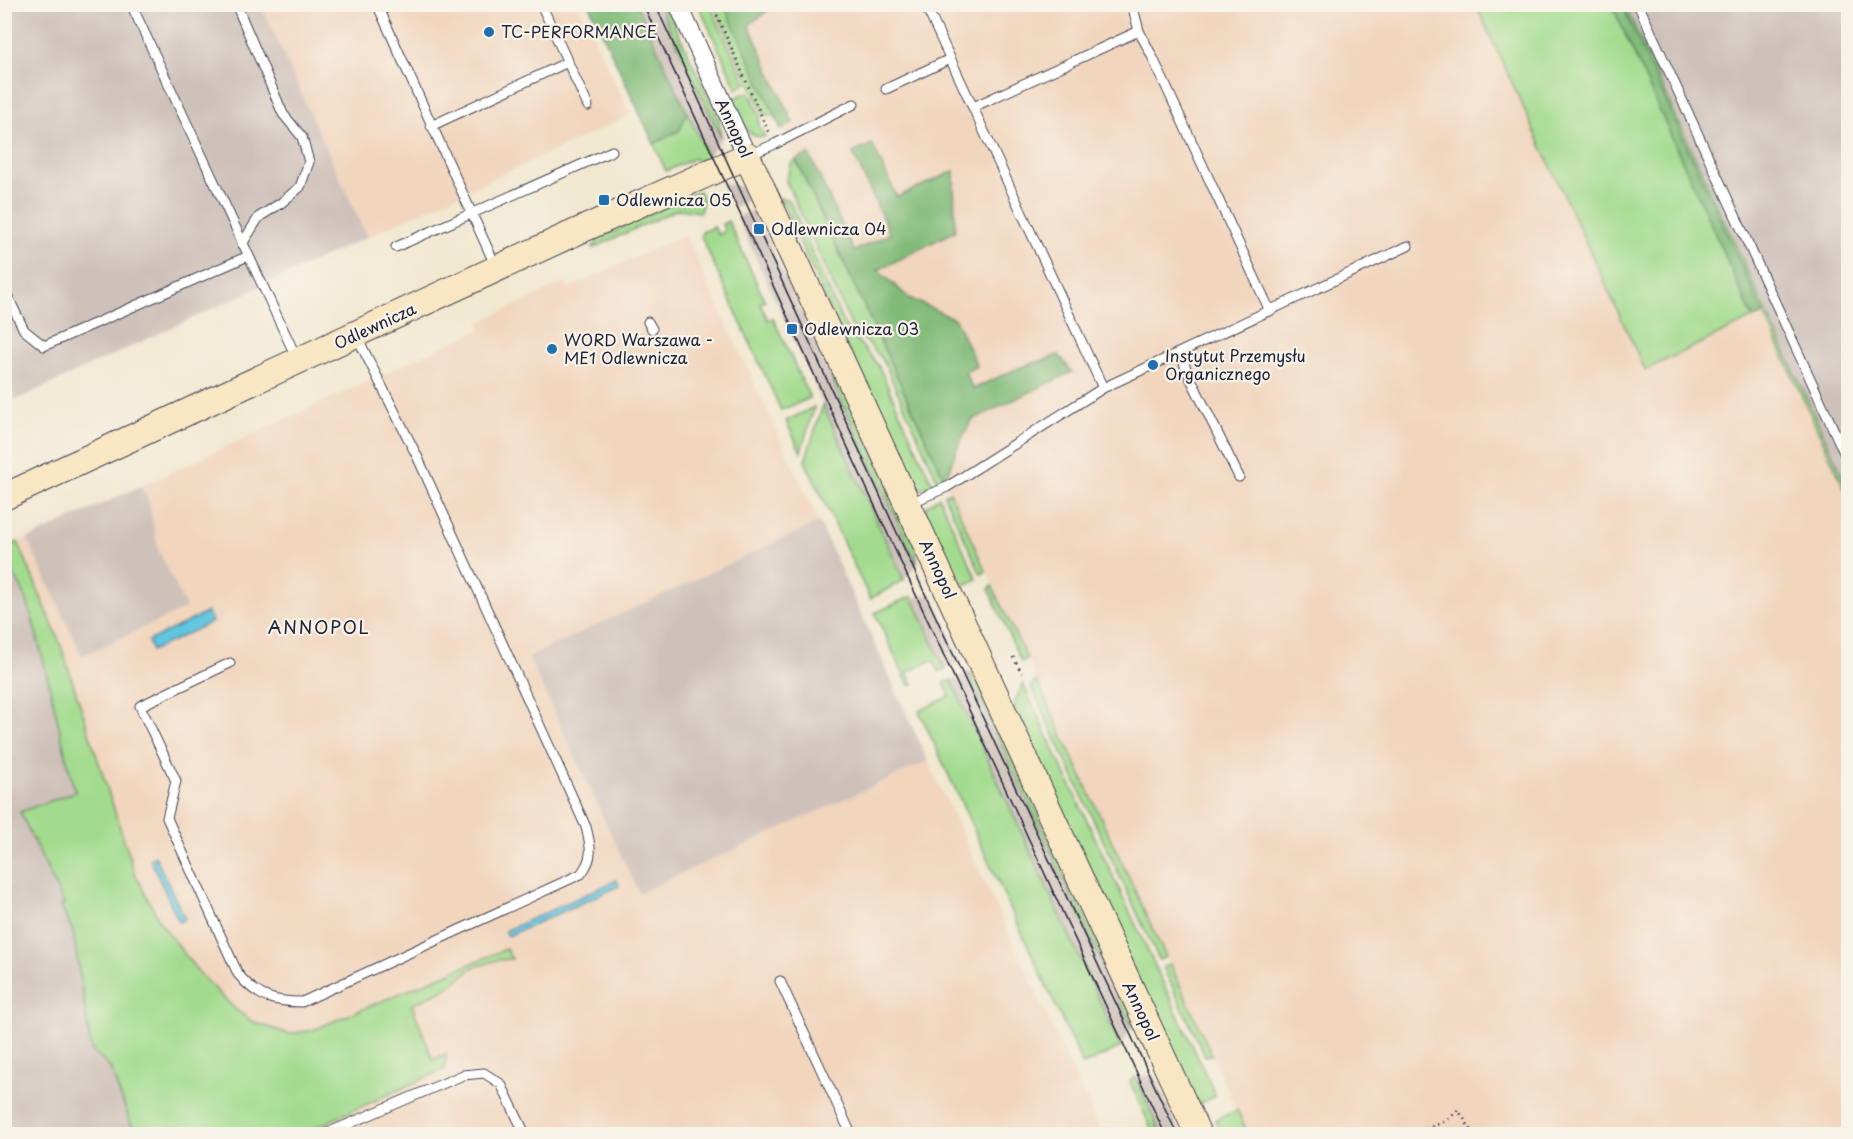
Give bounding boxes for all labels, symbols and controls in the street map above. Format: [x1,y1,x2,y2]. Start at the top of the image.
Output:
place label: TC-PERFORMANCE [501,19,657,43]
marker: TC-PERFORMANCE [482,25,496,39]
street label: Annopol [711,94,759,162]
place label: Odlewnicza 05 [616,187,732,211]
marker: Odlewnicza 05 [597,193,611,207]
place label: Odlewnicza 04 [771,216,887,240]
marker: Odlewnicza 04 [752,222,766,236]
street label: Odlewnicza [330,295,420,355]
place label: Odlewnicza 03 [804,316,919,340]
marker: Odlewnicza 03 [785,322,799,336]
place label: WORD Warszawa - ME1 Odlewnicza [564,327,713,369]
marker: WORD Warszawa - ME1 Odlewnicza [545,342,559,356]
place label: Instytut Przemysłu Organicznego [1165,343,1306,385]
marker: Instytut Przemysłu Organicznego [1146,358,1160,372]
street label: Annopol [915,535,963,603]
district label: ANNOPOL [268,613,370,640]
street label: Annopol [1118,977,1166,1045]

